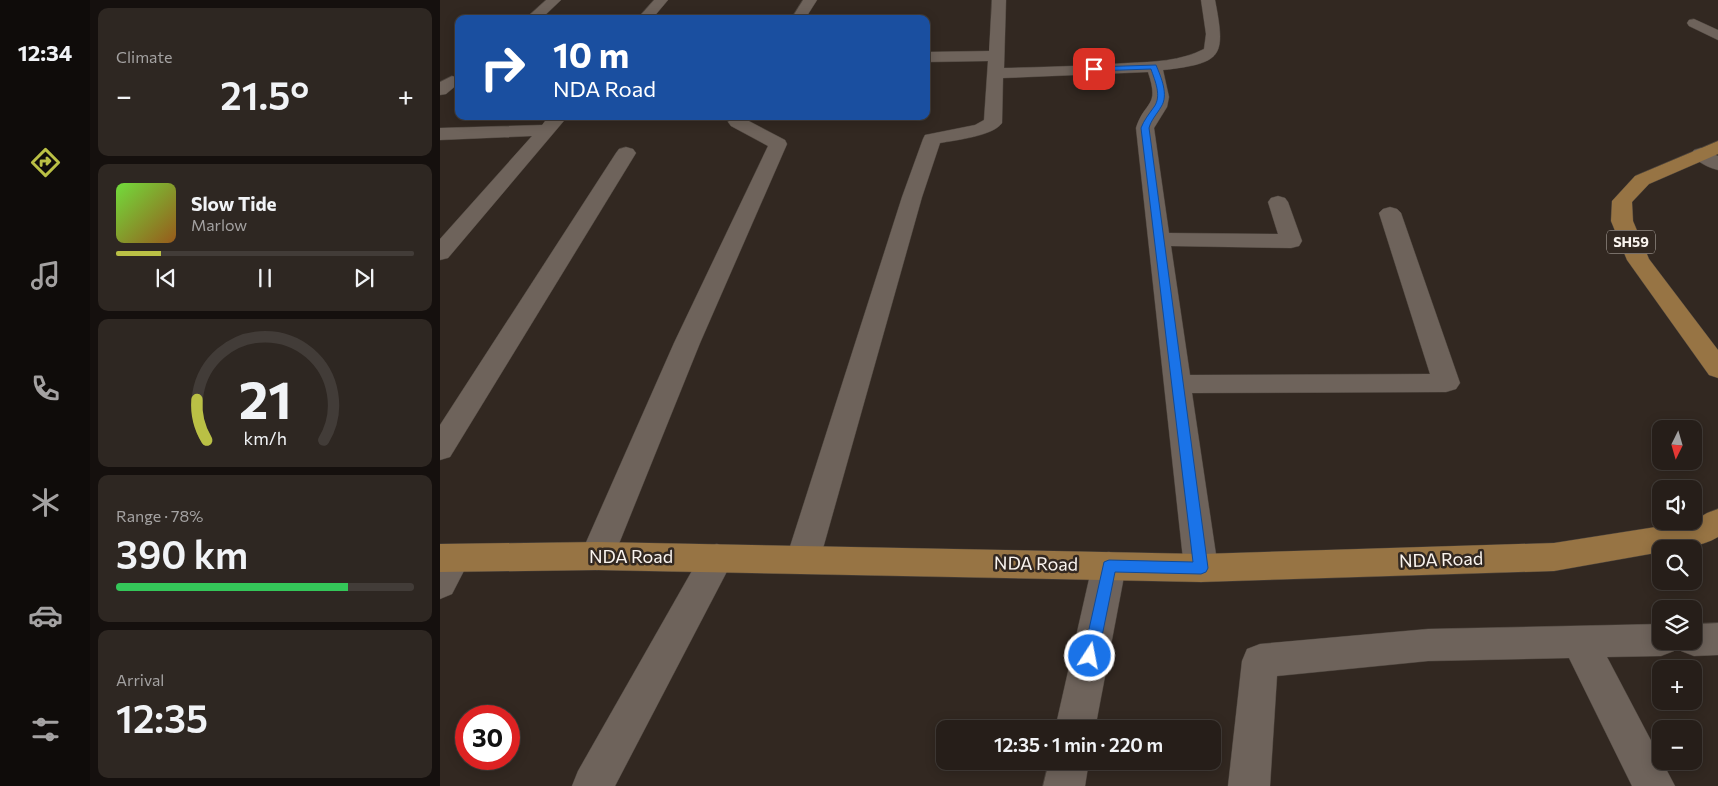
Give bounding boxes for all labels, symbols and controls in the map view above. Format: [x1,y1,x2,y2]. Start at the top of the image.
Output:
text: 10 m [553,32,629,75]
icon: right [470,35,535,100]
text: 12:34 [18,39,72,66]
text: Climate [116,47,172,66]
pin [1073,48,1115,90]
icon: arrive [1080,55,1108,83]
text: 21.5° [220,71,309,118]
text: NDA Road [553,75,656,102]
text: − [116,78,132,112]
text: + [398,78,414,112]
icon: directions [28,145,63,180]
text: Slow Tide [191,192,277,215]
text: Marlow [191,215,247,234]
road number: SH59 [1607,230,1655,253]
icon: music [28,258,63,293]
icon: previous [152,264,180,292]
icon: pause [251,264,279,292]
icon: next [350,264,378,292]
text: 21 [238,366,292,430]
icon: phone [28,371,63,406]
north arrow [1652,420,1702,470]
map controls [1652,420,1702,770]
text: km/h [243,427,287,449]
button: sound [1652,480,1702,530]
icon: climate [28,485,63,520]
text: Range · 78% [116,506,203,525]
text: 390 km [116,530,248,577]
button: search [1652,540,1702,590]
street label: NDA Road [589,545,673,567]
street label: NDA Road [1399,547,1483,571]
street label: NDA Road [994,551,1078,575]
icon: car [28,598,63,633]
button: layers [1652,600,1702,650]
position arrow [1063,629,1115,681]
button: + [1652,660,1702,710]
text: Arrival [116,670,164,689]
text: 12:35 [116,694,208,741]
speed limit sign: 30 [455,705,520,770]
icon: filters [28,712,63,747]
button: − [1652,720,1702,770]
text: 12:35 · 1 min · 220 m [994,733,1163,756]

